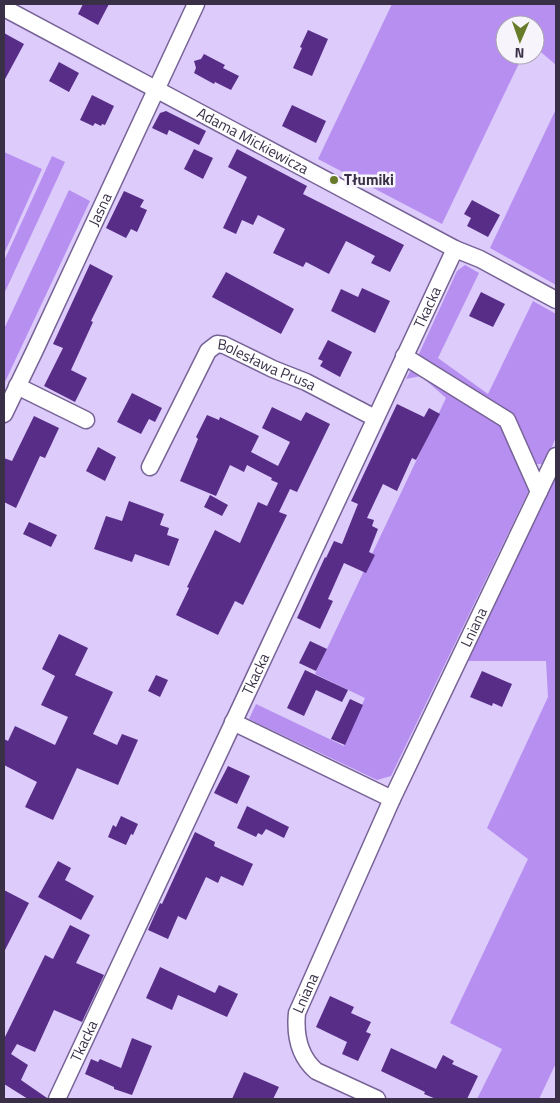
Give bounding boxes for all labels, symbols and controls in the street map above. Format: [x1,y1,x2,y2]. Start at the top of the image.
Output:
north arrow [495,15,545,65]
text: N [514,43,525,64]
street label: Adama Mickiewicza [193,101,313,180]
place label: Tłumiki [344,168,394,191]
marker: Tłumiki [328,174,340,186]
street label: Jasna [82,188,118,230]
street label: Tkacka [407,282,447,332]
street label: Bolesława Prusa [216,332,321,397]
street label: Lniana [454,603,493,651]
street label: Tkacka [236,649,275,699]
street label: Lniana [286,969,324,1017]
street label: Tkacka [64,1016,104,1066]

